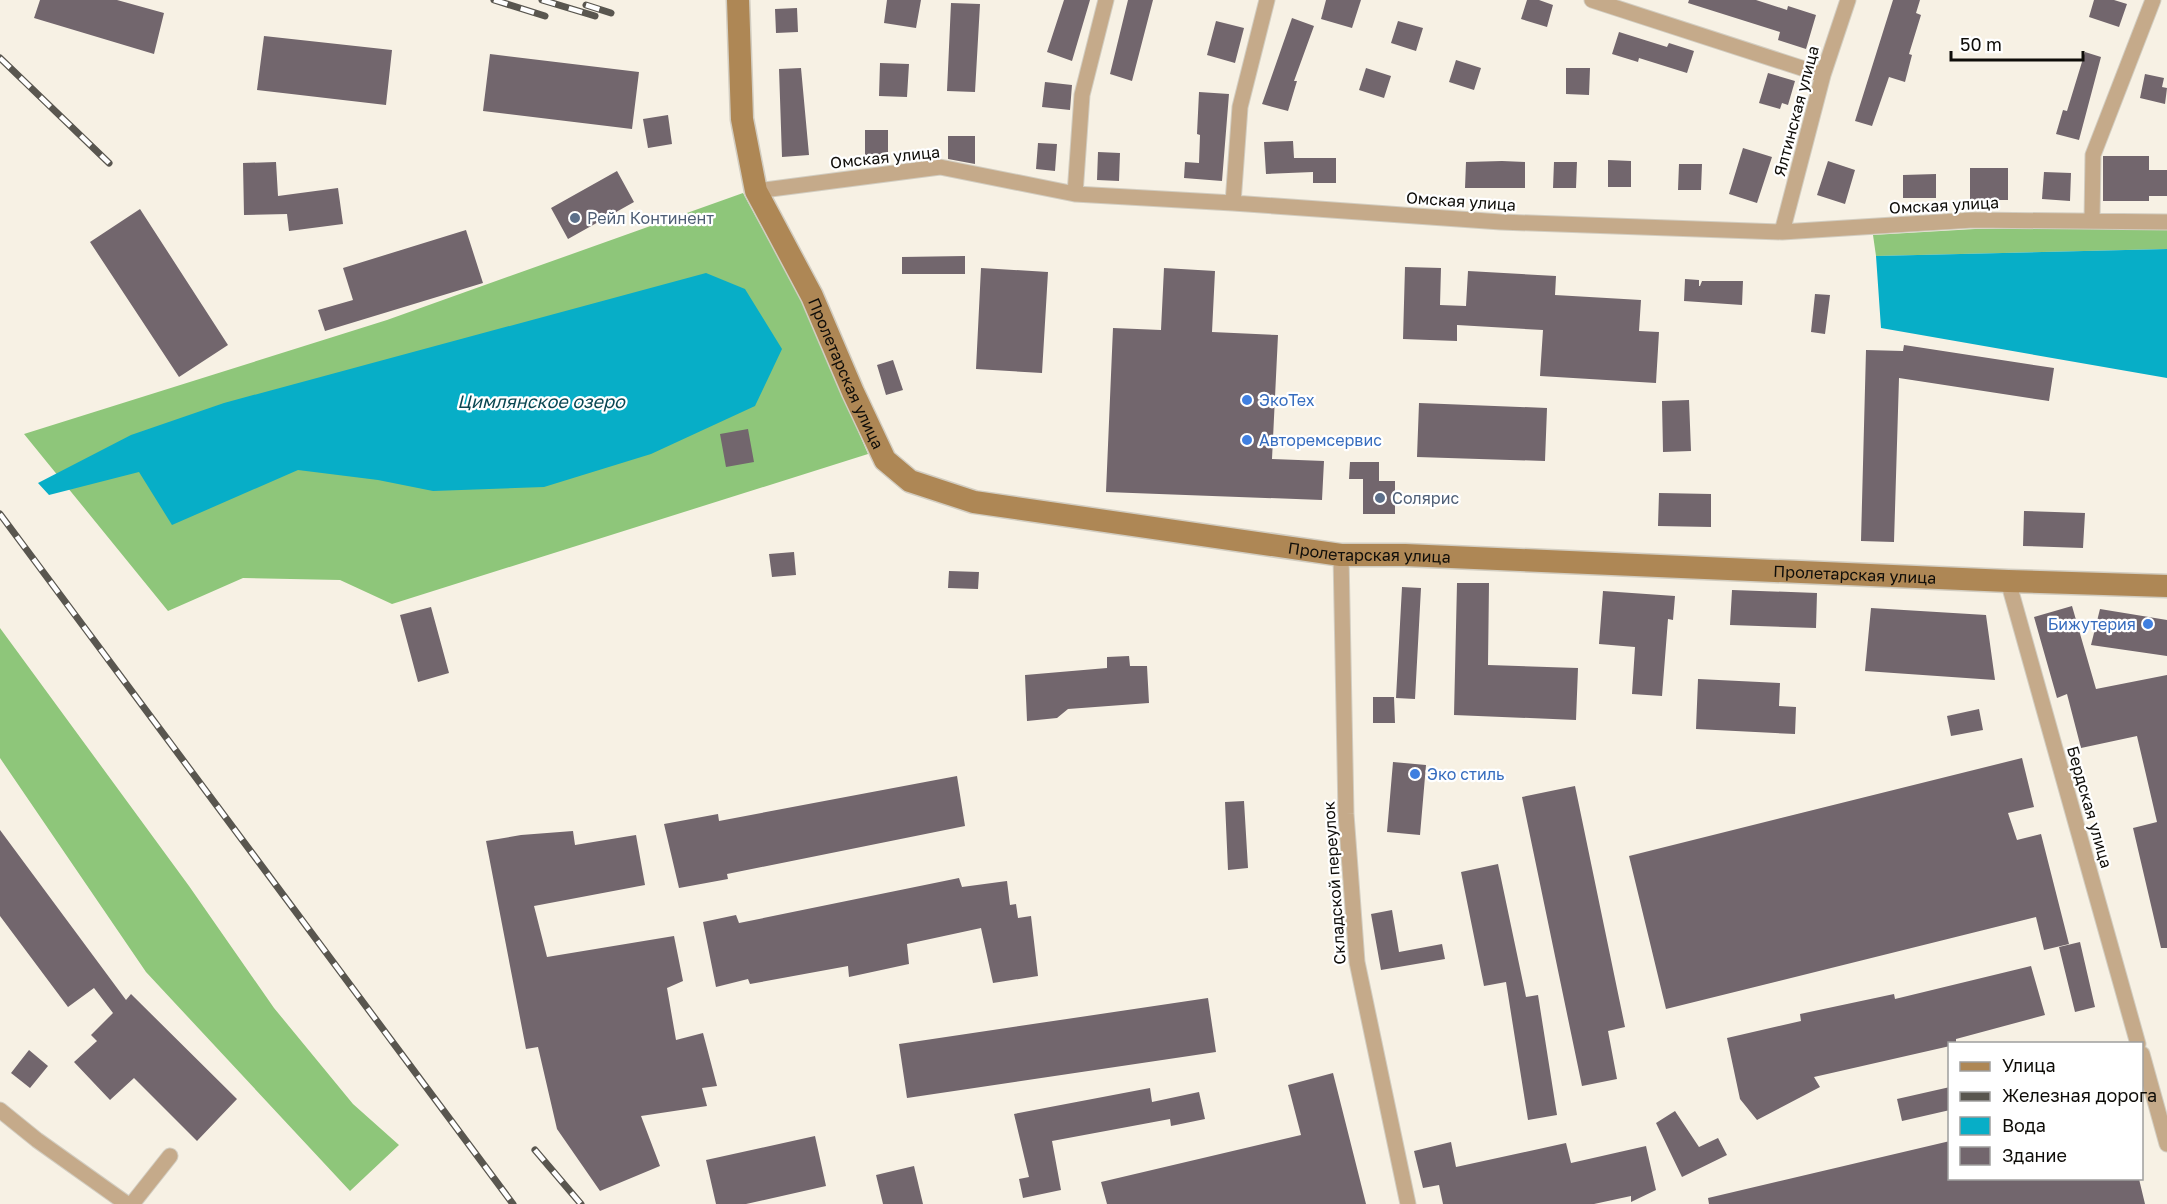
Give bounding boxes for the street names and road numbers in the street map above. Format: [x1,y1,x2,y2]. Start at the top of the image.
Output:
street label: Ялтинская улица [1769,43,1823,179]
street label: Омская улица [829,141,941,173]
street label: Омская улица [1405,187,1517,215]
street label: Омская улица [1888,192,2000,218]
street label: Пролетарская улица [804,295,888,452]
street label: Пролетарская улица [1287,537,1451,567]
street label: Пролетарская улица [1773,561,1937,588]
street label: Бердская улица [2063,744,2117,870]
street label: Складской переулок [1318,801,1350,965]

